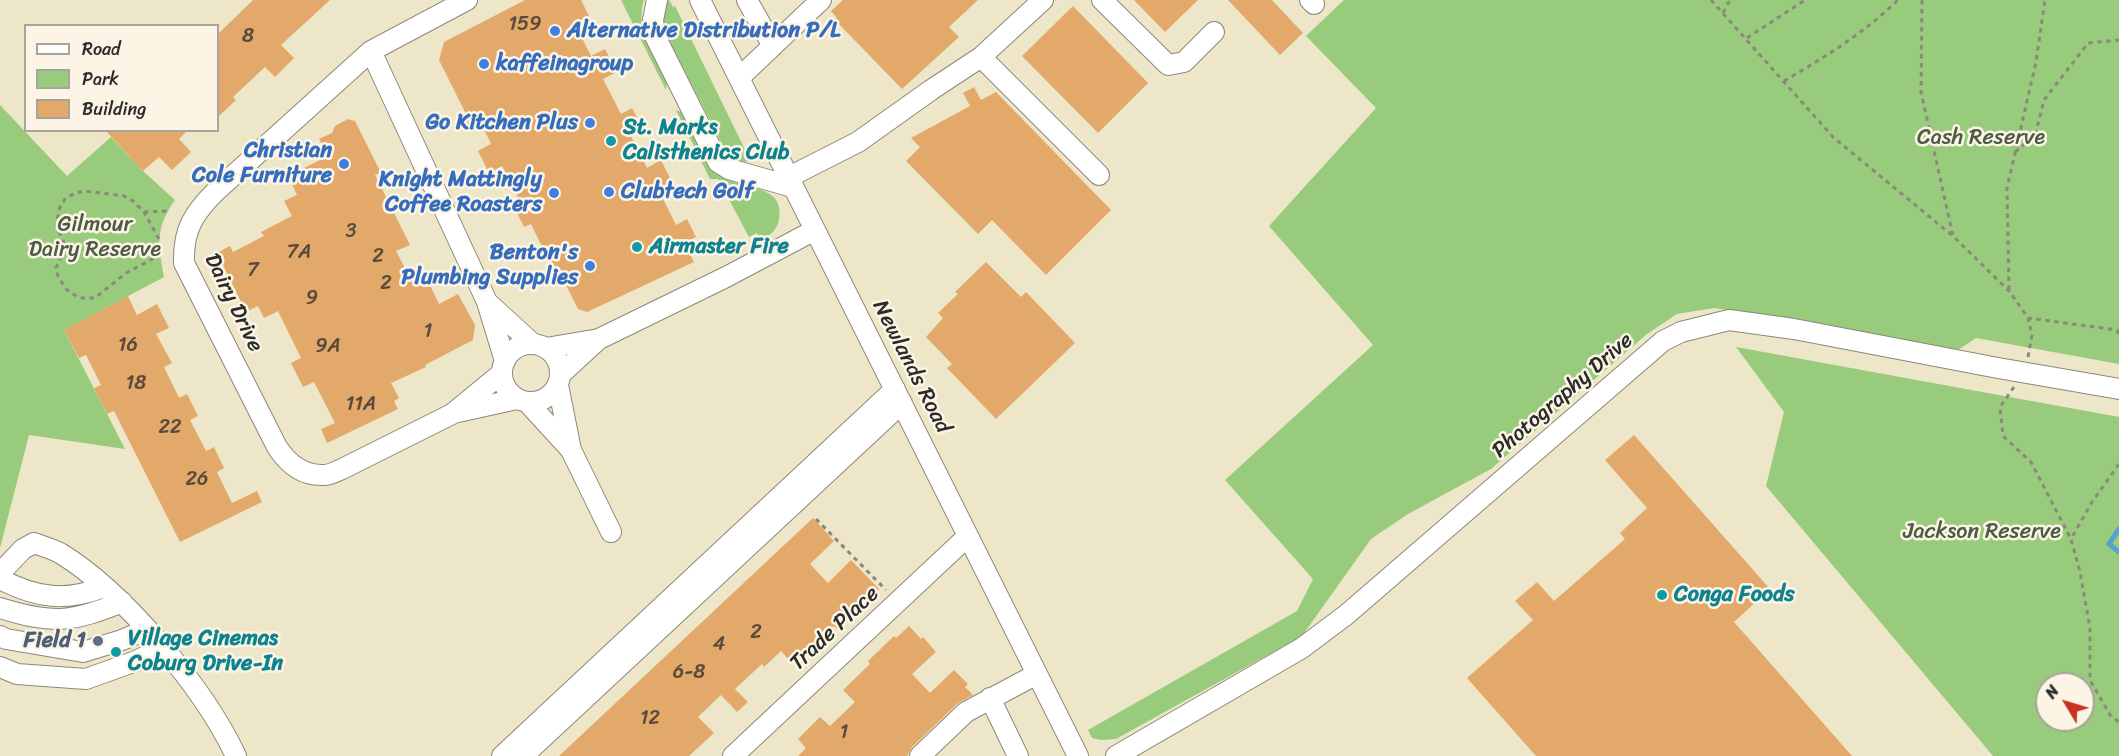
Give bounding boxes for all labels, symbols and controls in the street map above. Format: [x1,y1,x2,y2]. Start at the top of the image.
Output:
house number: 159 [508,13,542,37]
place label: Alternative Distribution P/L [567,18,840,44]
legend [24,24,219,132]
marker: Alternative Distribution P/L [548,24,562,38]
house number: 8 [242,25,254,49]
text: Road [82,33,121,65]
place label: kaffeinagroup [496,51,633,77]
marker: kaffeinagroup [477,57,491,71]
text: Park [82,63,119,95]
text: Building [82,93,146,125]
place label: Go Kitchen Plus [425,110,578,136]
place label: St. Marks Calisthenics Club [623,115,790,166]
marker: Go Kitchen Plus [583,116,597,130]
park label: Cash Reserve [1917,125,2045,151]
marker: St. Marks Calisthenics Club [604,134,618,148]
place label: Christian Cole Furniture [192,138,332,190]
marker: Christian Cole Furniture [337,157,351,171]
place label: Knight Mattingly Coffee Roasters [379,167,542,218]
place label: Clubtech Golf [621,179,754,205]
marker: Clubtech Golf [602,185,616,199]
marker: Knight Mattingly Coffee Roasters [547,186,561,200]
park label: Gilmour Dairy Reserve [29,212,161,264]
house number: 3 [346,220,356,244]
place label: Airmaster Fire [649,234,789,260]
place label: Benton's Plumbing Supplies [401,240,578,292]
marker: Airmaster Fire [630,240,644,254]
house number: 7A [287,241,311,265]
house number: 2 [372,245,384,269]
street label: Dairy Drive [198,249,268,357]
house number: 7 [247,259,259,283]
marker: Benton's Plumbing Supplies [583,259,597,273]
house number: 2 [380,272,392,296]
house number: 9 [306,287,318,311]
street label: Newlands Road [866,296,956,438]
house number: 1 [424,320,432,344]
street label: Photography Drive [1487,328,1639,464]
house number: 16 [118,334,138,358]
house number: 9A [315,335,341,359]
house number: 18 [126,372,146,396]
house number: 11A [346,393,376,417]
house number: 22 [158,416,182,440]
house number: 26 [186,468,208,492]
park label: Jackson Reserve [1903,519,2061,545]
street label: Trade Place [785,581,885,677]
place label: Conga Foods [1674,582,1795,608]
marker: Conga Foods [1655,588,1669,602]
house number: 2 [750,621,762,645]
place label: Village Cinemas Coburg Drive-In [128,626,283,678]
place label: Field 1 [24,628,86,654]
house number: 4 [713,633,725,657]
marker: Field 1 [91,634,105,648]
marker: Village Cinemas Coburg Drive-In [109,645,123,659]
house number: 6-8 [673,661,705,685]
north arrow [2035,672,2095,732]
text: N [2037,679,2067,705]
house number: 12 [640,707,660,731]
house number: 1 [840,721,848,745]

